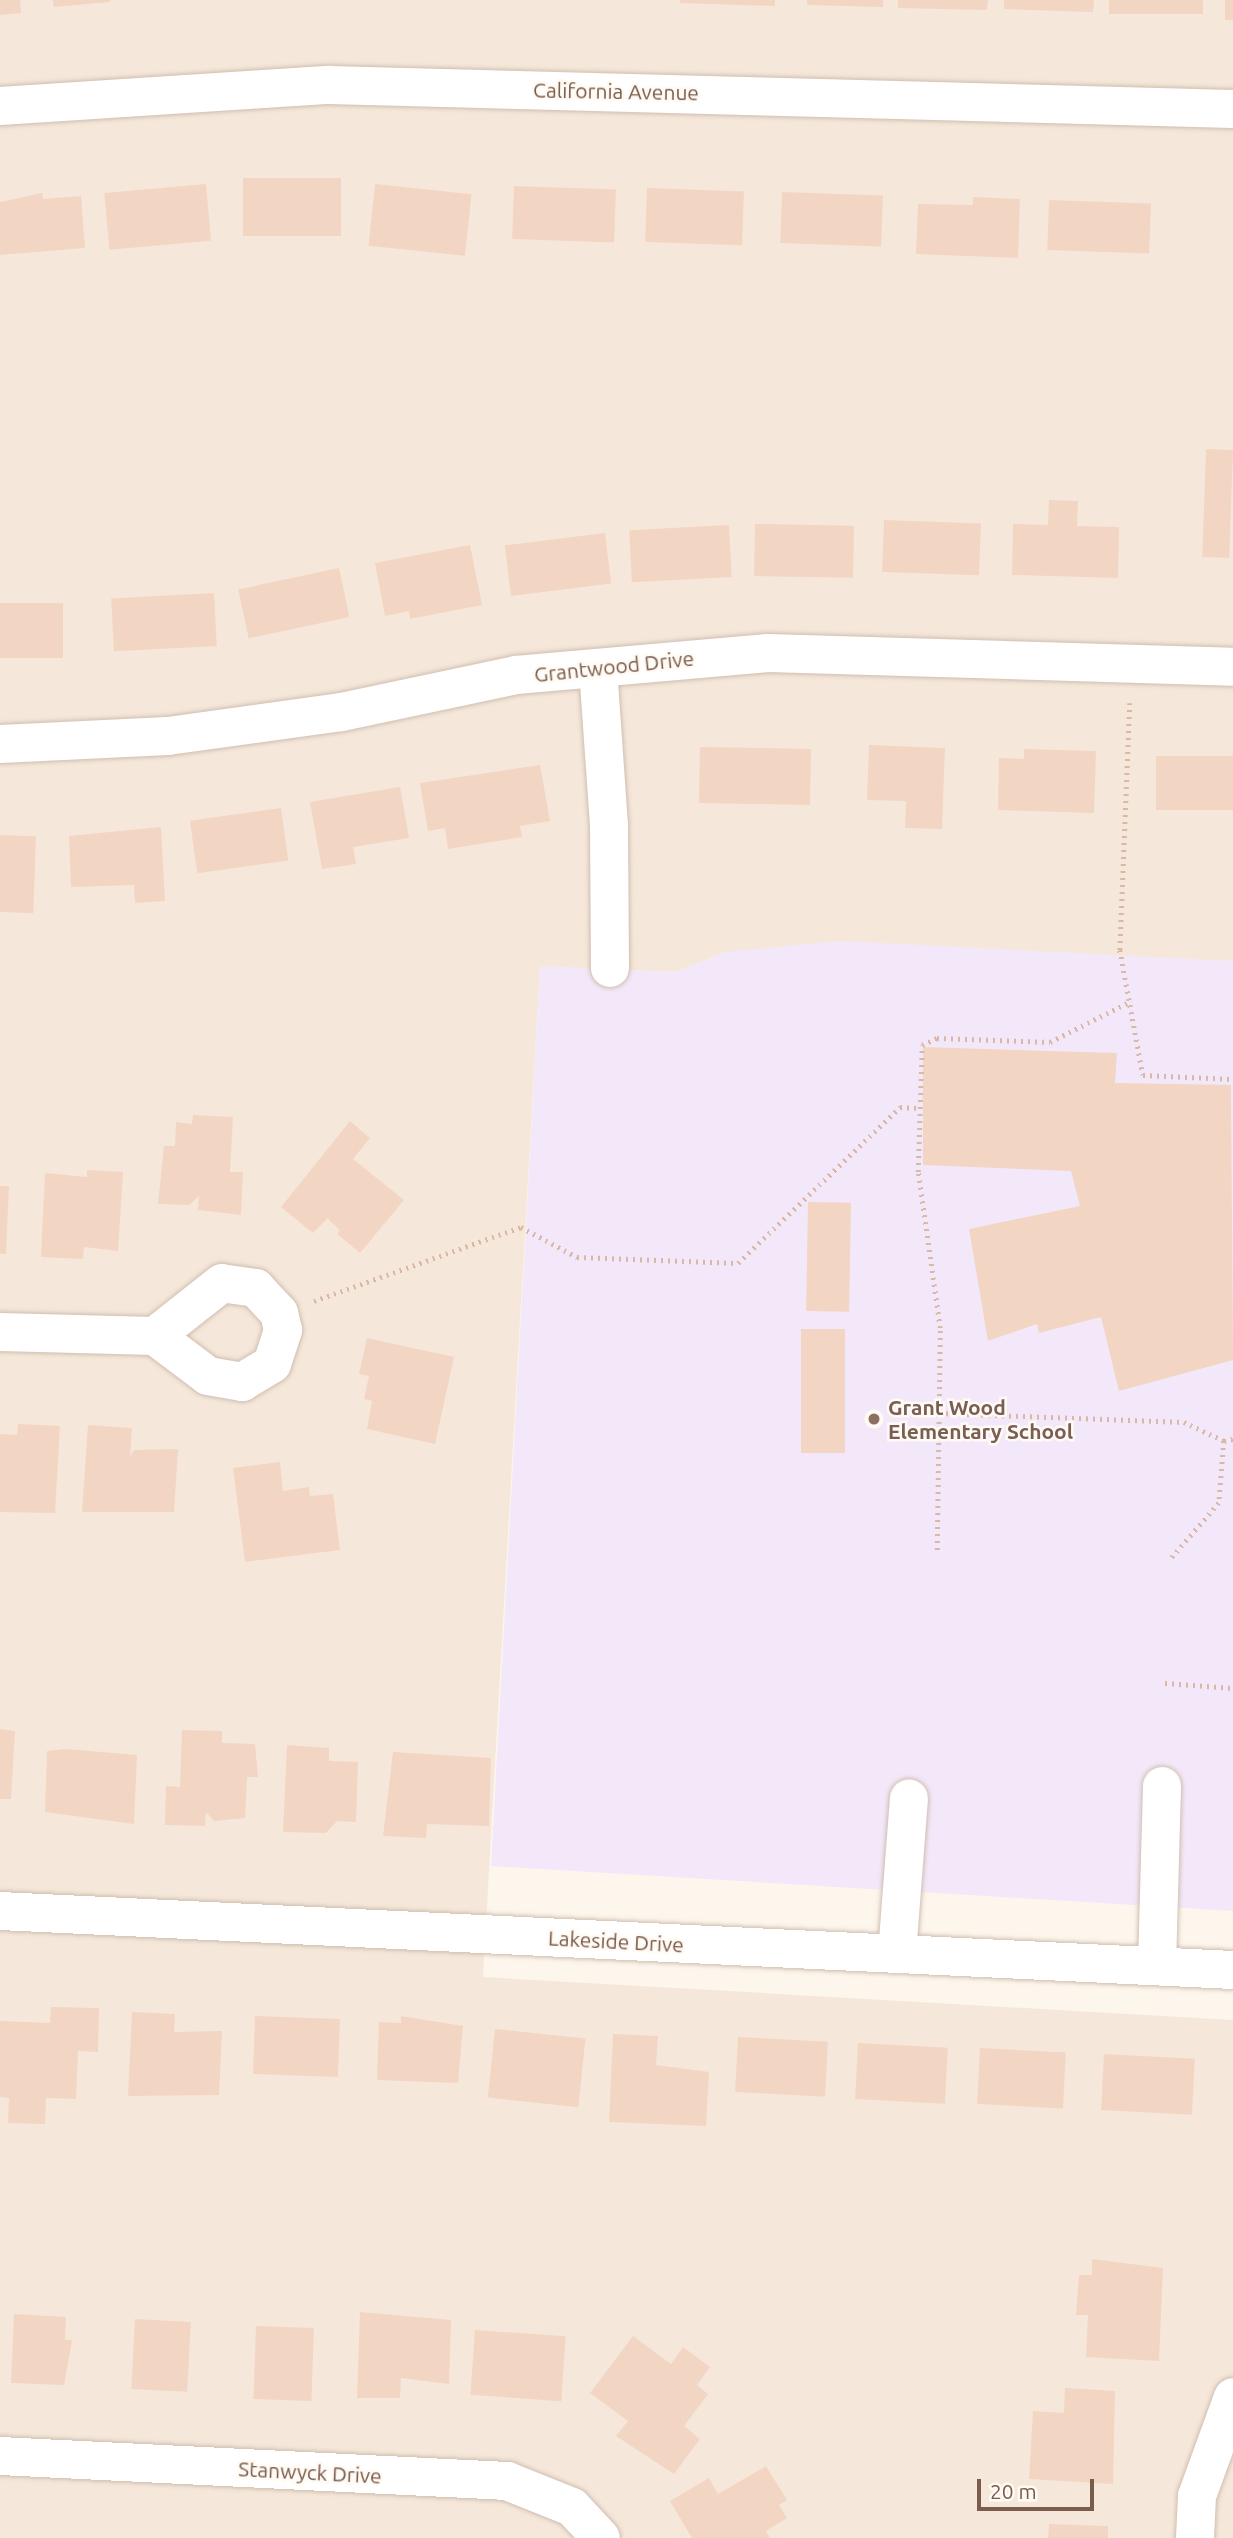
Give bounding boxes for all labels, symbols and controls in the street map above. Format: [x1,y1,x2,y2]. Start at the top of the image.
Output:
street label: California Avenue [533,77,699,105]
street label: Grantwood Drive [533,645,695,687]
place label: Grant Wood Elementary School [888,1394,1073,1444]
marker: Grant Wood Elementary School [866,1411,882,1427]
street label: Lakeside Drive [547,1925,685,1957]
street label: Stanwyck Drive [238,2456,382,2488]
scale bar [981,2464,1098,2508]
text: 20 m [990,2479,1037,2503]

